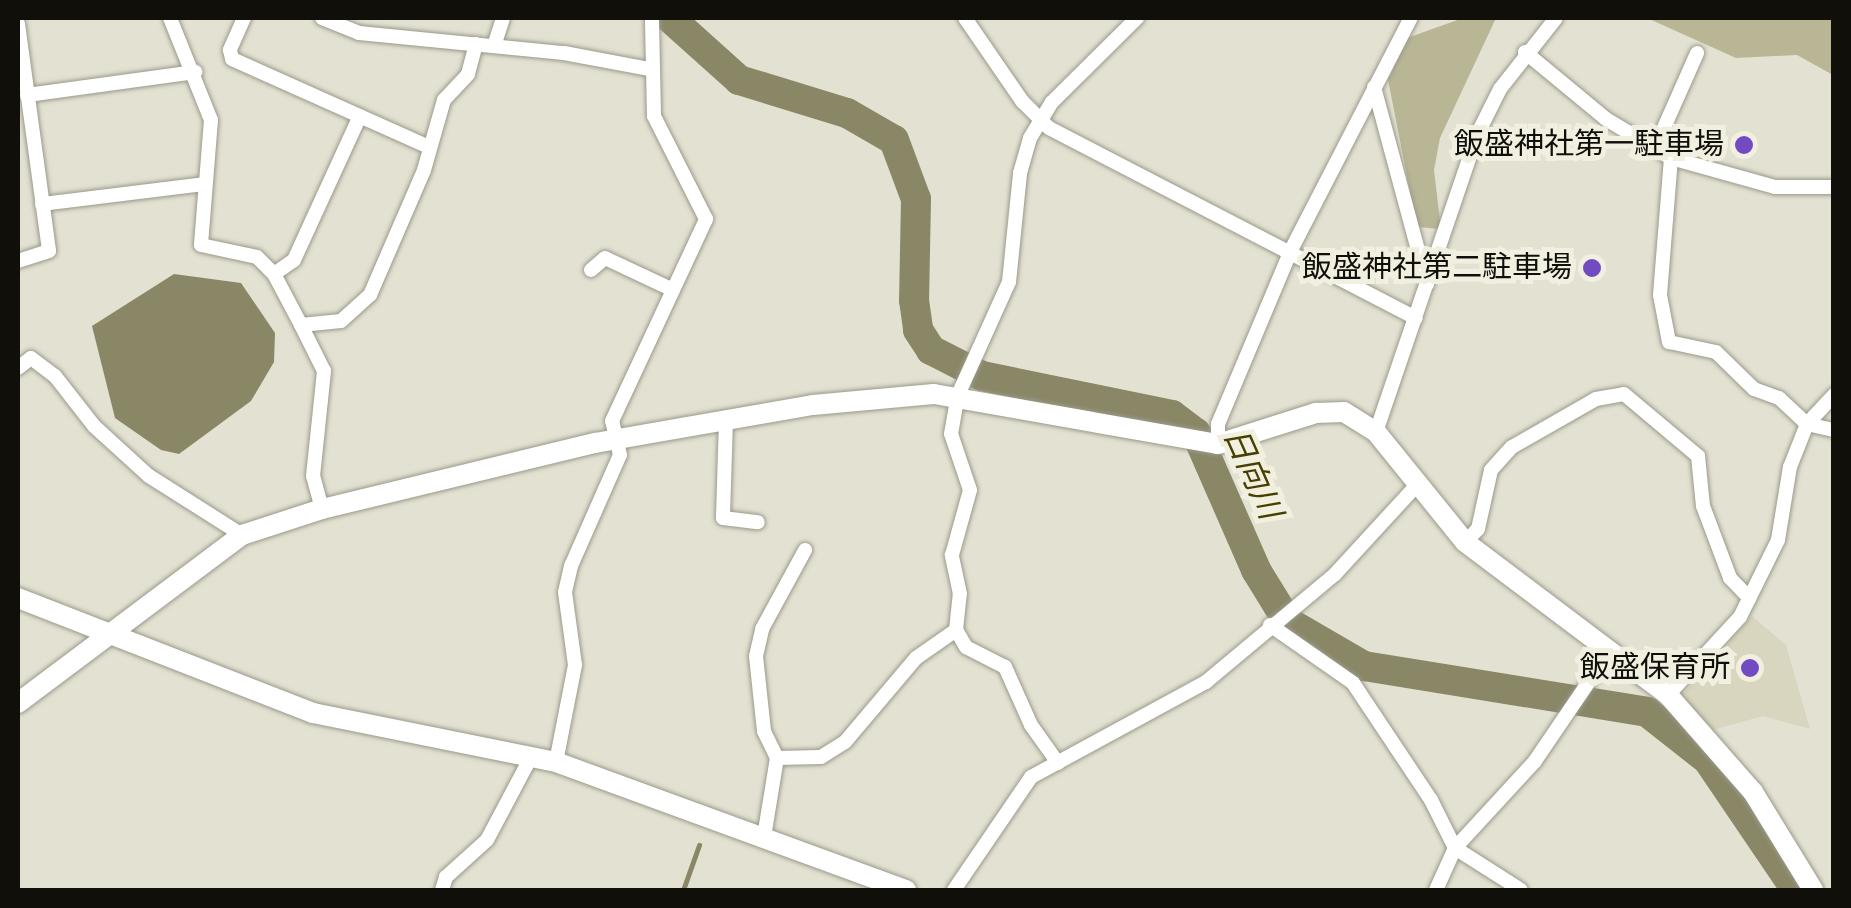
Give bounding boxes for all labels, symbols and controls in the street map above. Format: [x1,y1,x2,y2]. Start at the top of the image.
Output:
place label: 飯盛神社第一駐車場 [1454,127,1724,163]
marker: 飯盛神社第一駐車場 [1733,134,1755,156]
place label: 飯盛神社第二駐車場 [1302,250,1572,286]
marker: 飯盛神社第二駐車場 [1581,257,1603,279]
water label: 日向川 [1214,422,1288,526]
place label: 飯盛保育所 [1580,650,1730,686]
marker: 飯盛保育所 [1739,657,1761,679]

